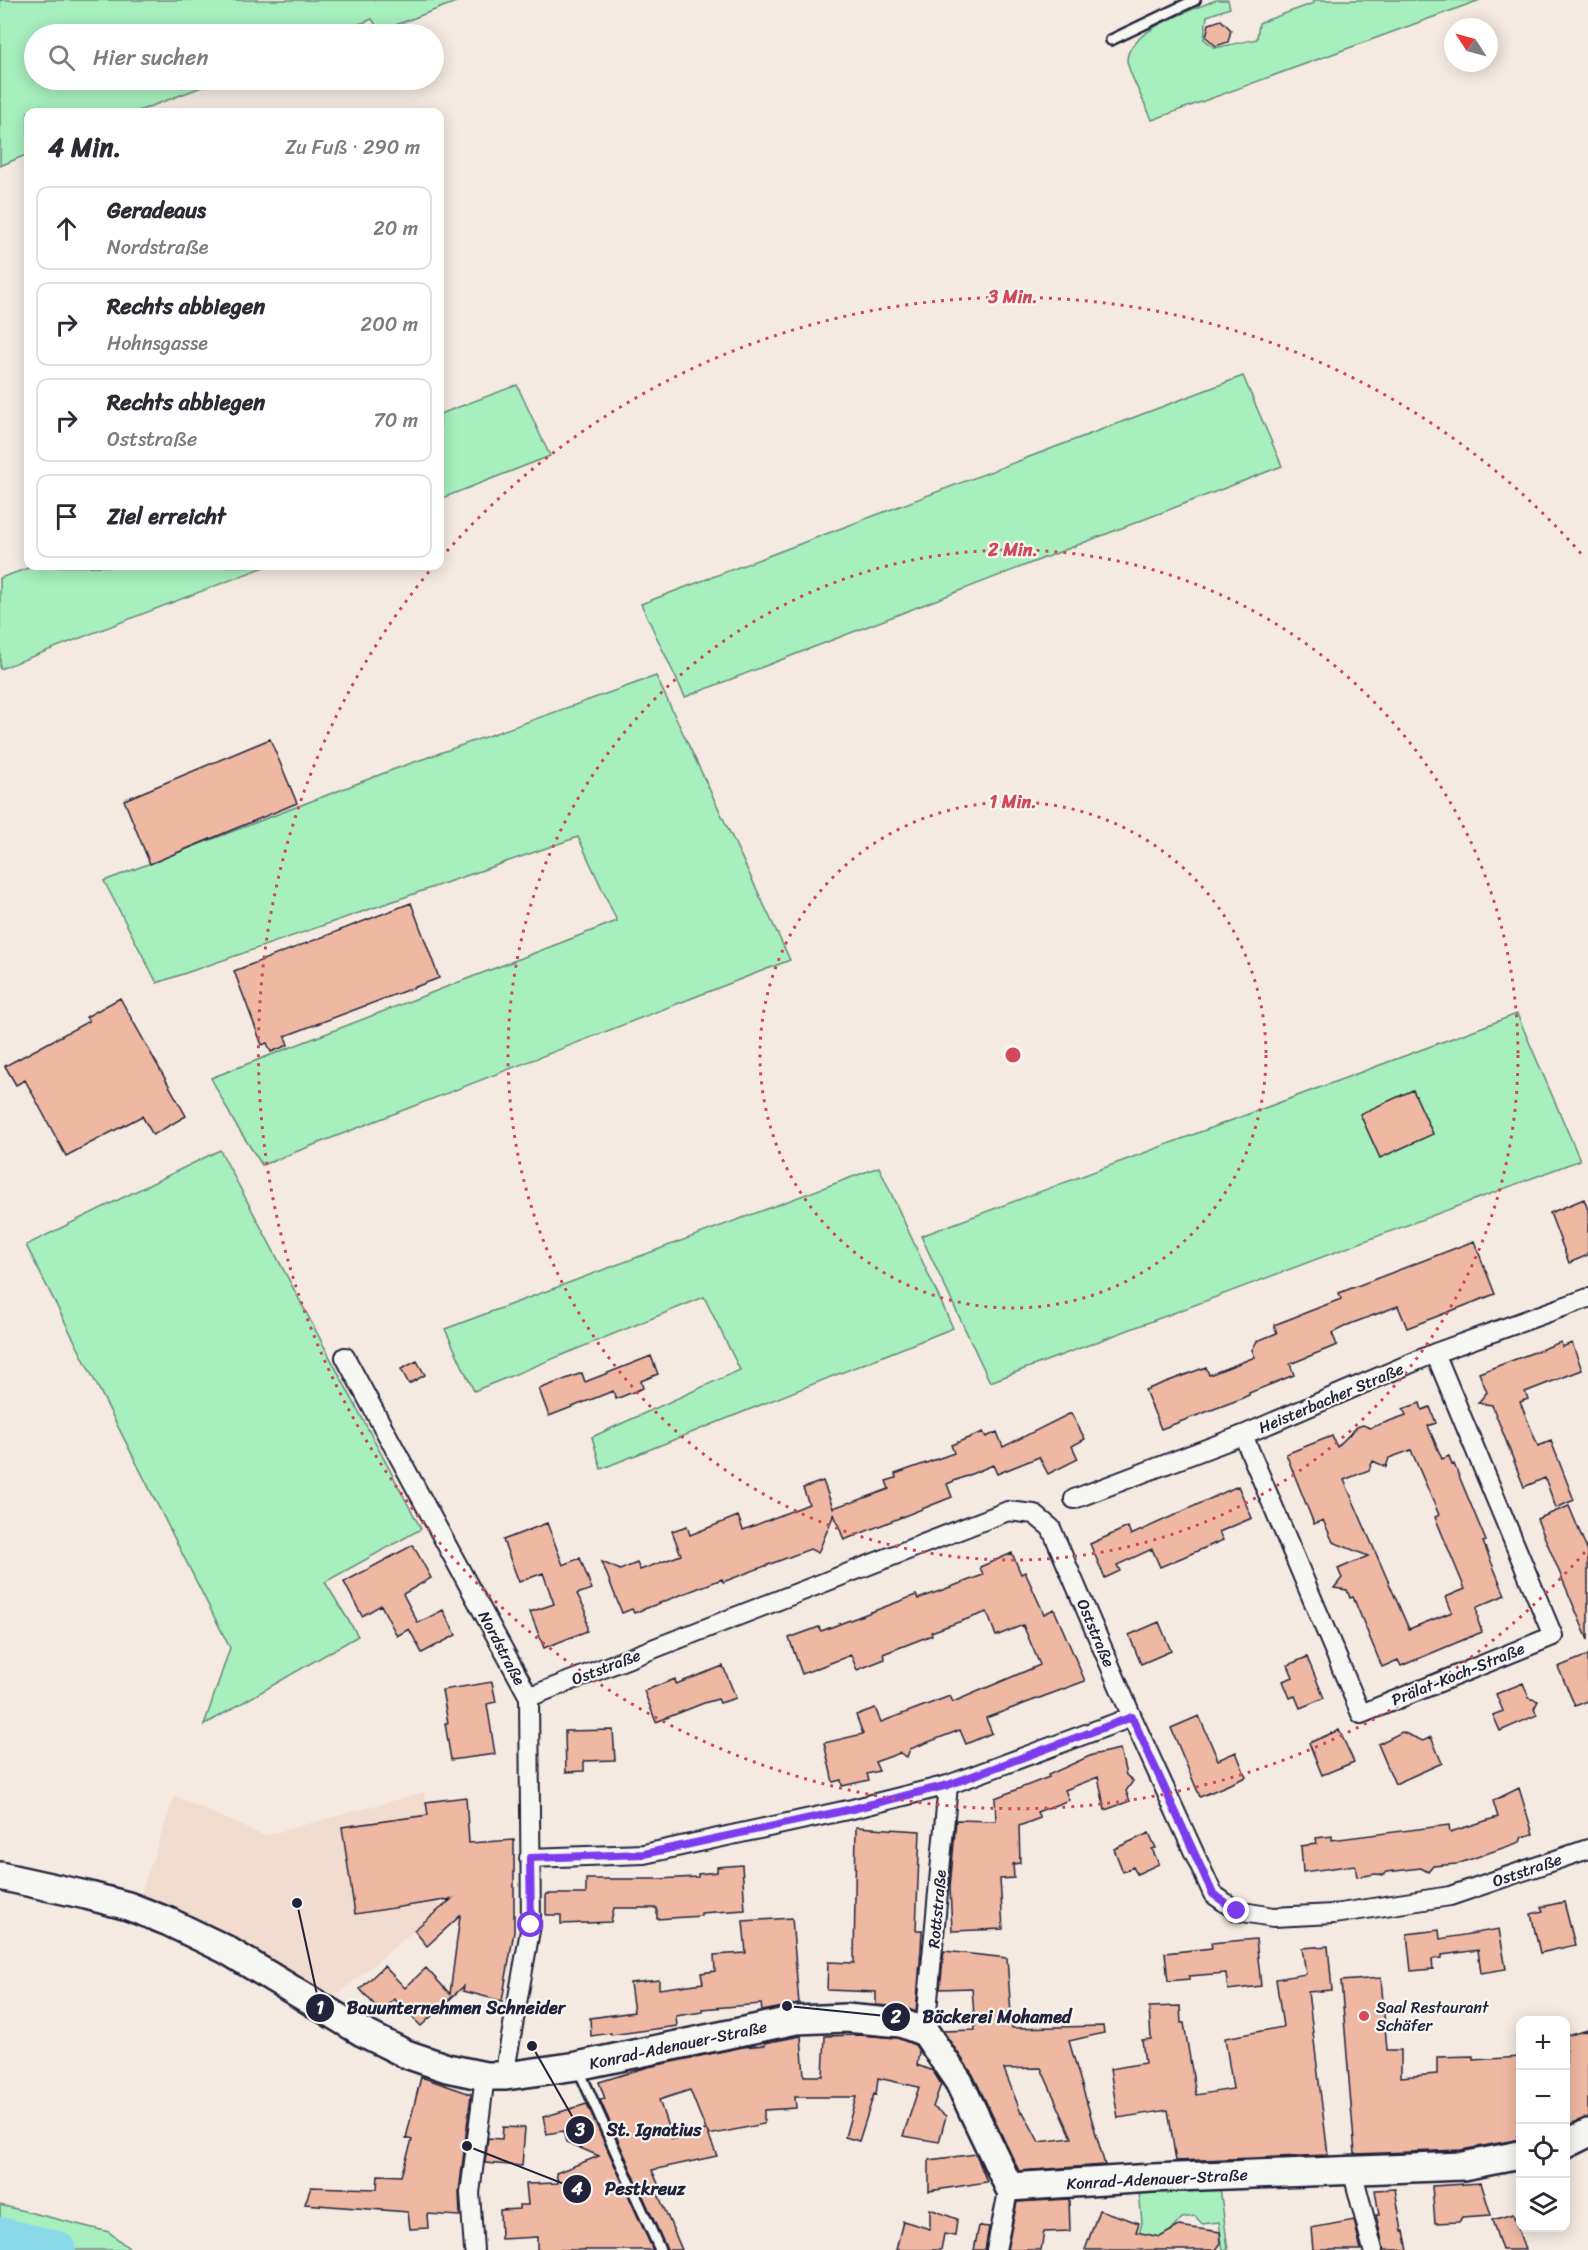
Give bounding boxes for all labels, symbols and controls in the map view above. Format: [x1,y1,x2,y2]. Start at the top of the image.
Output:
north arrow [1444,18,1498,72]
search box [24,24,444,90]
text: Hier suchen [93,38,208,77]
icon: search [45,41,78,74]
text: 4 Min. [48,124,121,170]
text: Zu Fuß · 290 m [285,130,420,165]
text: Geradeaus [107,191,206,230]
text: 20 m [373,211,418,246]
icon: ahead [50,212,83,245]
text: Nordstraße [107,230,208,265]
text: 3 Min. [987,281,1038,313]
text: Rechts abbiegen [107,287,265,326]
text: 200 m [361,307,418,342]
icon: right [50,308,83,341]
text: Hohnsgasse [107,326,208,361]
text: Rechts abbiegen [107,383,265,422]
text: 70 m [373,403,418,438]
icon: right [50,404,83,437]
text: Oststraße [107,422,197,457]
text: Ziel erreicht [107,497,226,536]
icon: arrive [50,500,83,533]
text: 2 Min. [987,534,1038,566]
text: 1 Min. [989,786,1037,818]
centre of rings [1003,1045,1023,1065]
street label: Heisterbacher Straße [1254,1354,1408,1442]
street label: Oststraße [1069,1594,1123,1672]
street label: Nordstraße [470,1605,534,1691]
street label: Prälat-Koch-Straße [1387,1634,1529,1714]
street label: Oststraße [567,1641,645,1693]
street label: Oststraße [1488,1845,1566,1895]
street label: Rottstraße [919,1868,955,1949]
route end [1223,1897,1249,1923]
route start [517,1911,543,1937]
callout: Bauunternehmen Schneider [305,1990,577,2026]
text: 1 [316,1992,324,2024]
text: Bauunternehmen Schneider [347,1992,567,2024]
place label: Saal Restaurant Schäfer [1376,1993,1489,2040]
callout: Bäckerei Mohamed [881,1999,1084,2035]
text: 2 [890,2001,902,2033]
text: Bäckerei Mohamed [923,2001,1073,2033]
marker: Saal Restaurant Schäfer [1357,2009,1371,2023]
street label: Konrad-Adenauer-Straße [586,2012,770,2078]
map controls [1516,2016,1570,2232]
button: + [1516,2016,1570,2070]
button: − [1516,2070,1570,2124]
callout: St. Ignatius [565,2112,714,2148]
text: 3 [574,2114,585,2146]
text: St. Ignatius [605,2114,702,2146]
button: locate [1516,2124,1570,2178]
street label: Konrad-Adenauer-Straße [1066,2160,1248,2198]
callout: Pestkreuz [562,2171,697,2207]
text: 4 [570,2173,583,2205]
text: Pestkreuz [605,2173,687,2205]
button: layers [1516,2178,1570,2232]

